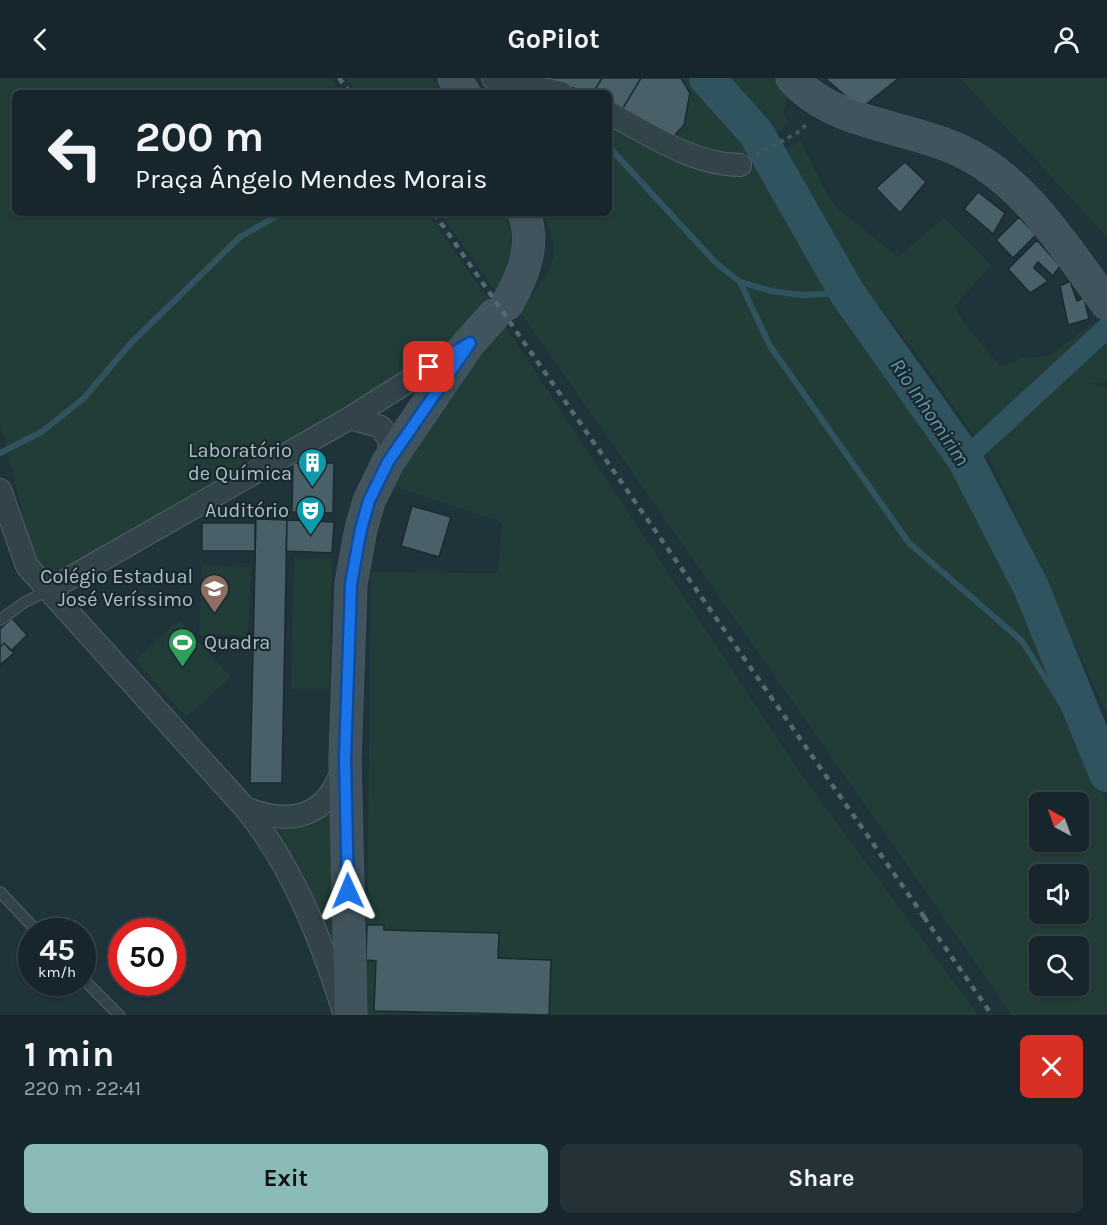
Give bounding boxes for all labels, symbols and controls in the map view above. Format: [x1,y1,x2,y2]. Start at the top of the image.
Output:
icon: back [24,23,57,56]
text: GoPilot [507,23,600,55]
icon: person [1050,23,1083,56]
text: 200 m [135,112,264,162]
icon: left [36,114,114,192]
text: Praça Ângelo Mendes Morais [135,163,487,195]
pin [403,341,454,392]
icon: arrive [412,350,445,383]
water label: Rio Inhomirim [885,354,975,470]
place label: Laboratório de Química [188,439,292,485]
building icon: Laboratório de Química [297,446,329,488]
theatre icon: Auditório [294,494,326,536]
place label: Auditório [205,499,289,522]
place label: Colégio Estadual José Veríssimo [40,565,193,611]
school or university icon: Colégio Estadual José Veríssimo [198,572,230,614]
sports icon: Quadra [167,626,199,668]
place label: Quadra [204,631,270,654]
north arrow [1029,792,1089,852]
map controls [1029,792,1089,996]
position arrow [316,859,380,923]
button: sound [1029,864,1089,924]
speed limit sign: 50 [108,918,186,996]
text: 45 [39,932,75,968]
button: search [1029,936,1089,996]
text: km/h [38,963,76,981]
text: 1 min [24,1033,114,1075]
button: close [1020,1035,1083,1098]
text: 220 m · 22:41 [24,1077,141,1100]
button: Exit [24,1144,548,1213]
button: Share [560,1144,1083,1213]

